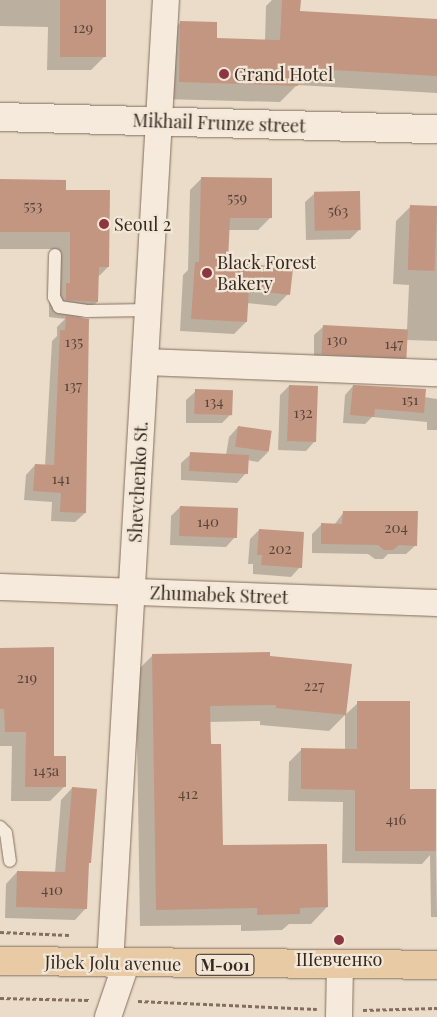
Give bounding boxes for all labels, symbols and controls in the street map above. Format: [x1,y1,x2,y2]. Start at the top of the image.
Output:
house number: 129 [73,19,93,37]
place label: Grand Hotel [234,63,333,85]
marker: Grand Hotel [218,68,230,80]
street label: Mikhail Frunze street [132,109,306,137]
house number: 559 [227,189,247,207]
house number: 553 [23,197,43,215]
house number: 563 [328,202,348,220]
place label: Seoul 2 [114,213,171,235]
marker: Seoul 2 [98,218,110,230]
place label: Black Forest Bakery [217,252,316,294]
marker: Black Forest Bakery [201,267,213,279]
house number: 130 [326,331,348,349]
house number: 135 [65,333,83,351]
house number: 147 [385,335,403,353]
house number: 137 [64,377,82,395]
house number: 151 [401,391,419,409]
house number: 134 [204,393,224,411]
house number: 132 [293,404,313,422]
street label: Shevchenko St. [124,421,152,543]
house number: 141 [52,470,70,488]
house number: 140 [197,513,219,531]
house number: 204 [384,519,408,537]
house number: 202 [268,540,292,558]
street label: Zhumabek Street [149,582,289,608]
house number: 219 [17,669,37,687]
house number: 227 [304,677,324,695]
house number: 145a [33,762,59,780]
house number: 412 [178,785,198,803]
house number: 416 [386,811,406,829]
house number: 410 [41,881,63,899]
marker: Шевченко [333,934,345,946]
place label: Шевченко [296,948,382,970]
street label: Jibek Jolu avenue [44,951,182,975]
road number: М-001 [195,952,255,978]

